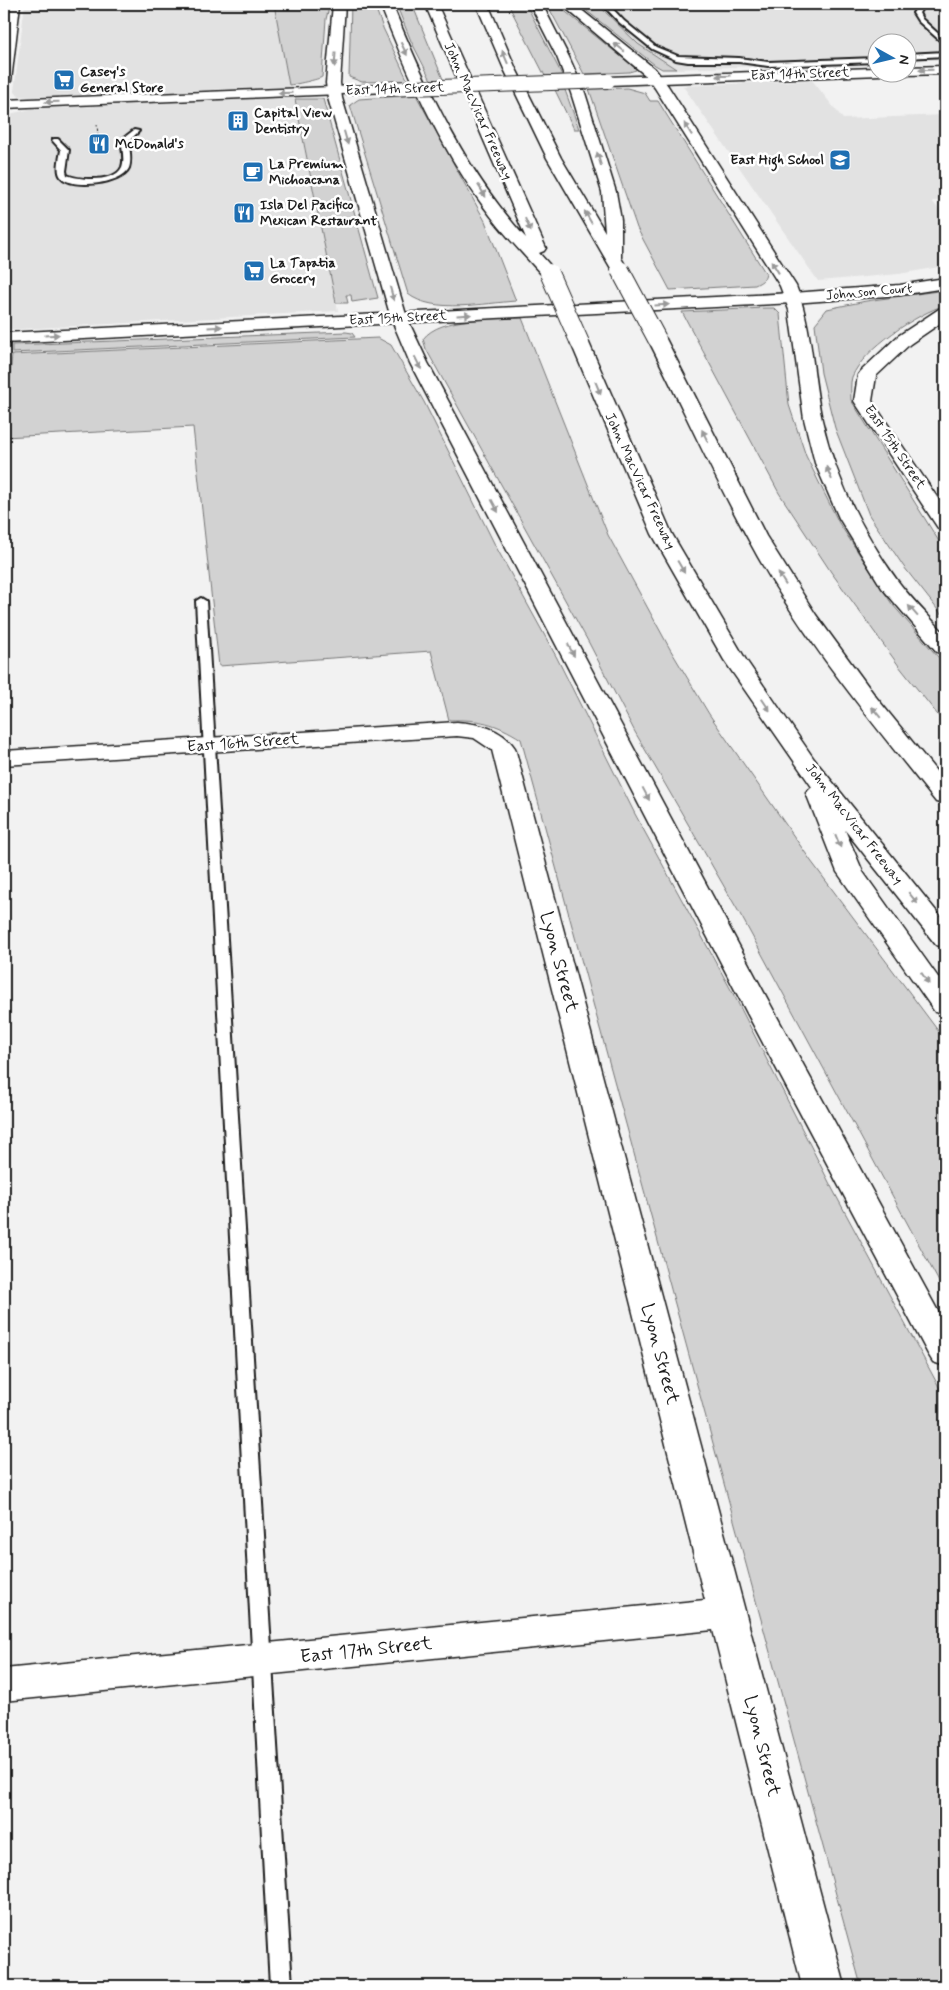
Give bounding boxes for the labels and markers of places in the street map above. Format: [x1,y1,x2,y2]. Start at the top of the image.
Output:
place label: Casey's General Store [80,63,164,97]
supermarket icon: Casey's General Store [52,68,76,92]
place label: Capital View Dentistry [254,104,332,138]
building icon: Capital View Dentistry [226,109,250,133]
restaurant icon: McDonald's [87,132,111,156]
place label: McDonald's [115,135,185,153]
school or university icon: East High School [828,148,852,172]
place label: East High School [730,151,824,172]
place label: La Premium Michoacana [269,155,344,189]
cafe icon: La Premium Michoacana [241,160,265,184]
place label: Isla Del Pacifico Mexican Restaurant [260,196,377,230]
restaurant icon: Isla Del Pacifico Mexican Restaurant [232,201,256,225]
place label: La Tapatia Grocery [270,254,336,288]
supermarket icon: La Tapatia Grocery [242,259,266,283]

